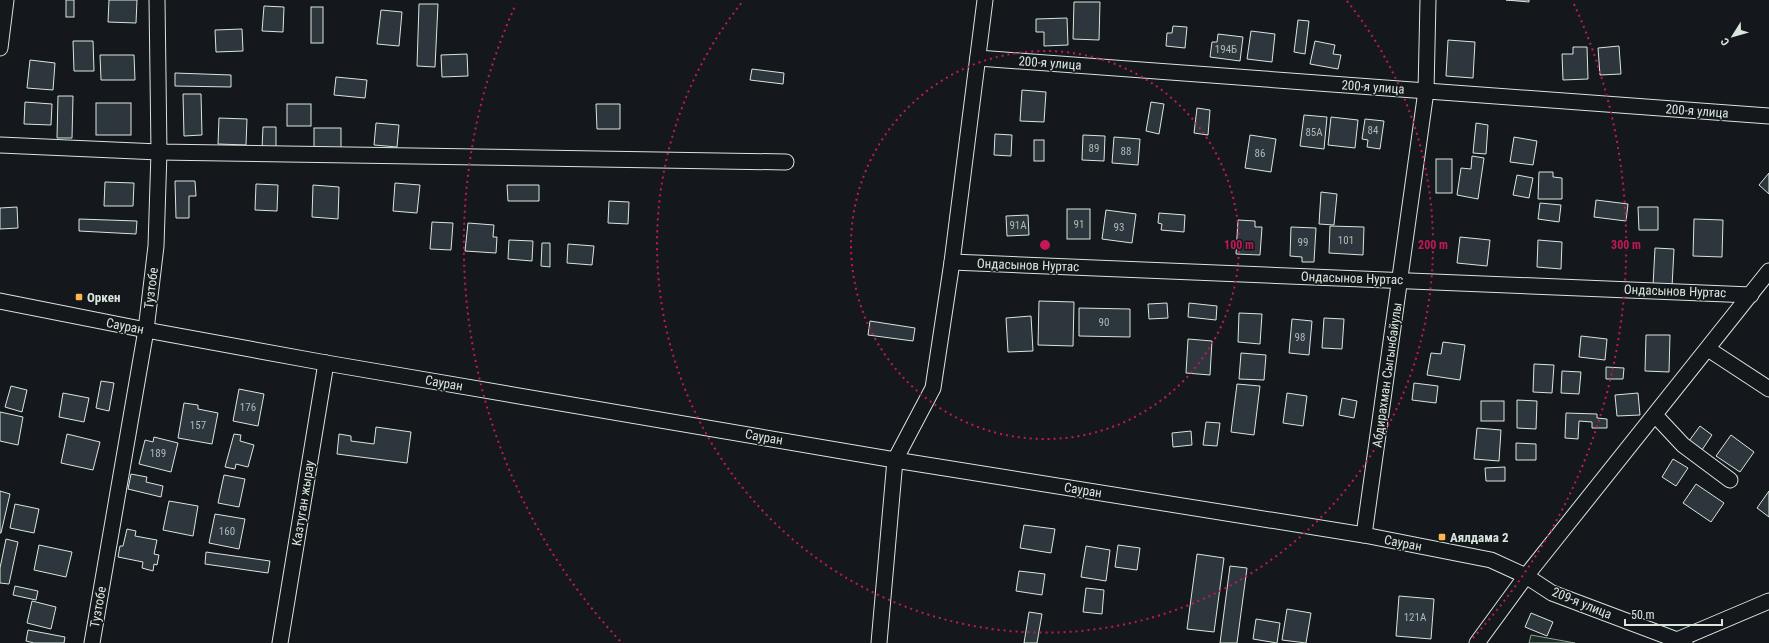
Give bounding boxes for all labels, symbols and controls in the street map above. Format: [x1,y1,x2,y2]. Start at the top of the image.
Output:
north arrow [1713,16,1753,56]
text: С [1718,35,1732,48]
house number: 194Б [1215,43,1237,56]
street label: 200-я улица [1018,53,1082,73]
street label: 200-я улица [1341,77,1405,97]
street label: 200-я улица [1665,101,1729,121]
house number: 84 [1368,124,1379,137]
house number: 85А [1305,126,1323,139]
house number: 89 [1089,142,1099,155]
house number: 88 [1121,145,1131,158]
house number: 86 [1255,147,1265,160]
house number: 91 [1074,218,1084,231]
house number: 91А [1009,219,1027,232]
house number: 93 [1114,221,1124,234]
house number: 101 [1338,234,1354,247]
house number: 99 [1298,236,1308,249]
centre of rings [1038,238,1052,252]
text: 100 m [1224,238,1254,252]
text: 200 m [1418,238,1448,252]
text: 300 m [1611,238,1641,252]
street label: Ондасынов Нуртас [977,256,1079,274]
street label: Тузтобе [141,266,161,310]
street label: Ондасынов Нуртас [1301,269,1403,287]
street label: Ондасынов Нуртас [1624,282,1726,300]
place label: Оркен [87,290,120,305]
marker: Оркен [74,292,84,302]
street label: Абдирахман Сыгынбайулы [1369,302,1405,448]
street label: Сауран [105,315,145,337]
house number: 90 [1099,316,1109,329]
house number: 98 [1295,331,1305,344]
street label: Сауран [424,372,464,394]
house number: 176 [240,401,256,414]
house number: 157 [190,419,206,432]
street label: Сауран [744,426,784,448]
house number: 189 [150,447,166,460]
street label: Казтуган жырау [289,459,317,547]
street label: Сауран [1063,480,1103,500]
house number: 160 [219,525,235,538]
place label: Аялдама 2 [1450,530,1509,545]
street label: Сауран [1383,532,1423,554]
marker: Аялдама 2 [1437,532,1447,542]
street label: 209-я улица [1550,584,1614,622]
street label: Тузтобе [87,585,109,629]
scale bar [1625,601,1722,627]
text: 50 m [1631,608,1655,622]
house number: 121А [1404,611,1427,624]

